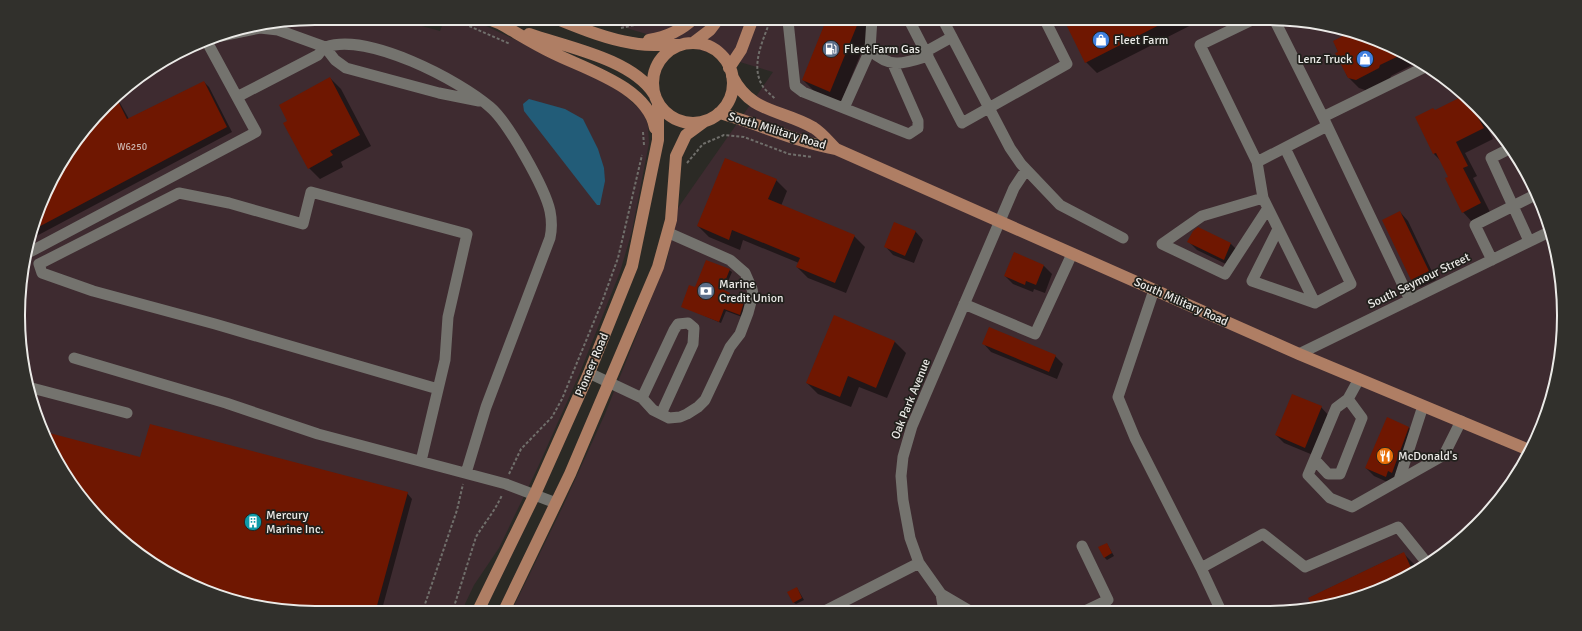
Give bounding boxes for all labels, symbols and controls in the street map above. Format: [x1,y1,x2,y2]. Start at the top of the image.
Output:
shop icon: Fleet Farm [1091,30,1111,50]
place label: Fleet Farm [1114,33,1168,48]
fuel station icon: Fleet Farm Gas [821,39,841,59]
place label: Fleet Farm Gas [844,42,920,57]
shop icon: Lenz Truck [1355,49,1375,69]
place label: Lenz Truck [1298,52,1352,67]
street label: South Military Road [726,109,828,153]
house number: W6250 [117,141,147,153]
street label: South Seymour Street [1366,250,1472,312]
street label: South Military Road [1132,275,1230,329]
place label: Marine Credit Union [719,277,783,306]
bank icon: Marine Credit Union [696,281,716,301]
street label: Pioneer Road [572,331,612,399]
street label: Oak Park Avenue [888,356,934,442]
restaurant icon: McDonald's [1375,446,1395,466]
place label: McDonald's [1398,449,1458,464]
place label: Mercury Marine Inc. [266,508,324,537]
building icon: Mercury Marine Inc. [243,512,263,532]

